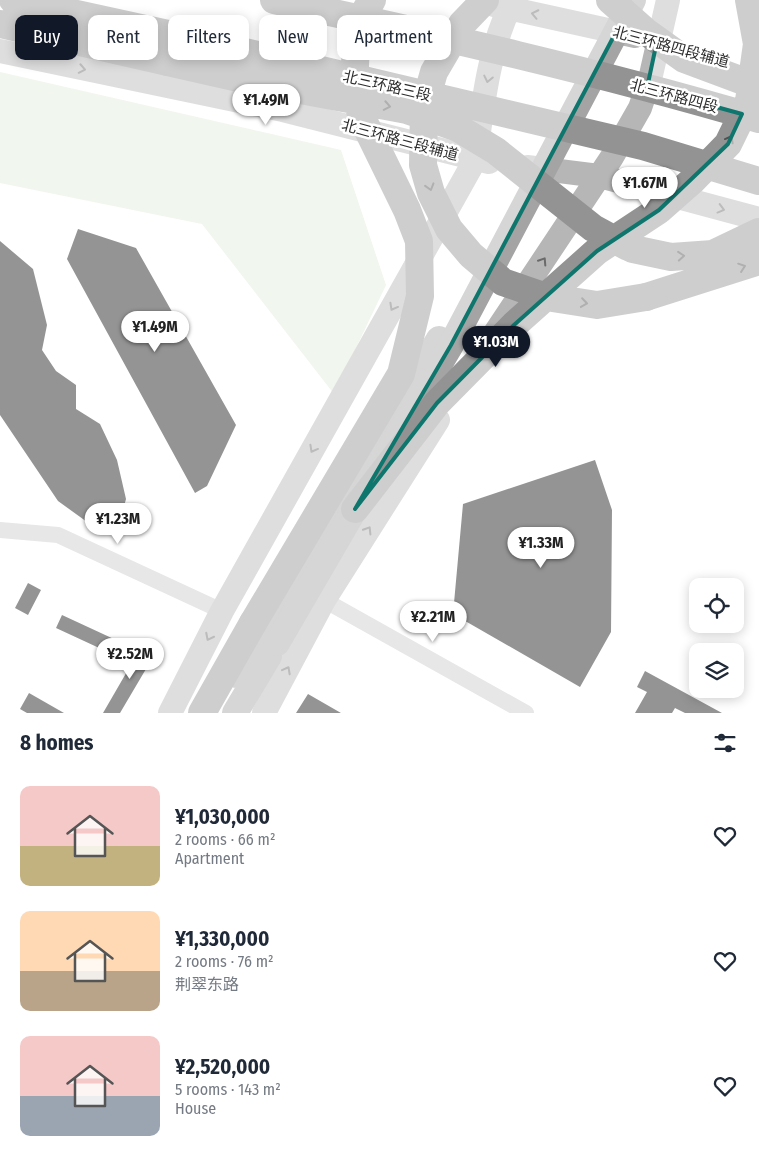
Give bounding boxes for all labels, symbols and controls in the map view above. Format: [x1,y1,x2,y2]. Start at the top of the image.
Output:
one-way arrow [531,9,540,20]
chip: Buy [15,15,78,60]
chip: Rent [88,15,158,60]
chip: Filters [168,15,249,60]
chip: New [259,15,327,60]
chip: Apartment [337,15,451,60]
street label: 北三环路四段辅道 [611,23,731,71]
one-way arrow [77,63,86,74]
street label: 北三环路三段 [341,67,433,105]
one-way arrow [483,75,494,84]
street label: 北三环路四段 [628,76,720,116]
pin: ¥1.49M [225,84,307,126]
text: ¥1.49M [243,90,289,109]
one-way arrow [383,101,391,111]
street label: 北三环路三段辅道 [340,116,460,164]
one-way arrow [724,135,734,144]
pin: ¥1.67M [604,166,686,209]
text: ¥1.67M [623,173,667,192]
one-way arrow [424,182,434,191]
one-way arrow [717,203,725,213]
one-way arrow [677,251,685,262]
one-way arrow [537,258,546,267]
one-way arrow [738,263,746,273]
one-way arrow [580,297,588,308]
one-way arrow [389,302,399,311]
pin: ¥1.49M [114,310,196,353]
text: ¥1.49M [132,317,178,336]
pin: ¥1.03M [455,326,537,368]
text: ¥1.03M [473,332,519,351]
one-way arrow [310,443,320,452]
pin: ¥1.23M [77,502,159,545]
text: ¥1.23M [96,509,140,528]
one-way arrow [362,526,372,535]
pin: ¥1.33M [500,526,582,569]
text: ¥1.33M [518,533,564,552]
map controls [689,578,744,698]
button: locate [689,578,744,633]
pin: ¥2.21M [392,600,474,643]
text: ¥2.21M [411,607,455,626]
one-way arrow [205,631,215,640]
pin: ¥2.52M [89,638,171,680]
button: layers [689,643,744,698]
text: ¥2.52M [107,644,153,663]
one-way arrow [281,666,291,675]
icon: filters [711,729,739,757]
text: 8 homes [20,730,94,756]
text: ¥1,030,000 [175,804,270,830]
icon: home [60,806,120,866]
icon: heart [711,822,739,850]
text: 2 rooms · 66 m² [175,830,275,849]
text: Apartment [175,849,244,868]
text: ¥1,330,000 [175,926,269,952]
icon: home [60,931,120,991]
icon: heart [711,947,739,975]
text: 2 rooms · 76 m² [175,952,274,971]
text: 荆翠东路 [175,975,239,994]
text: ¥2,520,000 [175,1054,270,1080]
icon: home [60,1056,120,1116]
icon: heart [711,1072,739,1100]
text: 5 rooms · 143 m² [175,1080,281,1099]
text: House [175,1099,216,1118]

